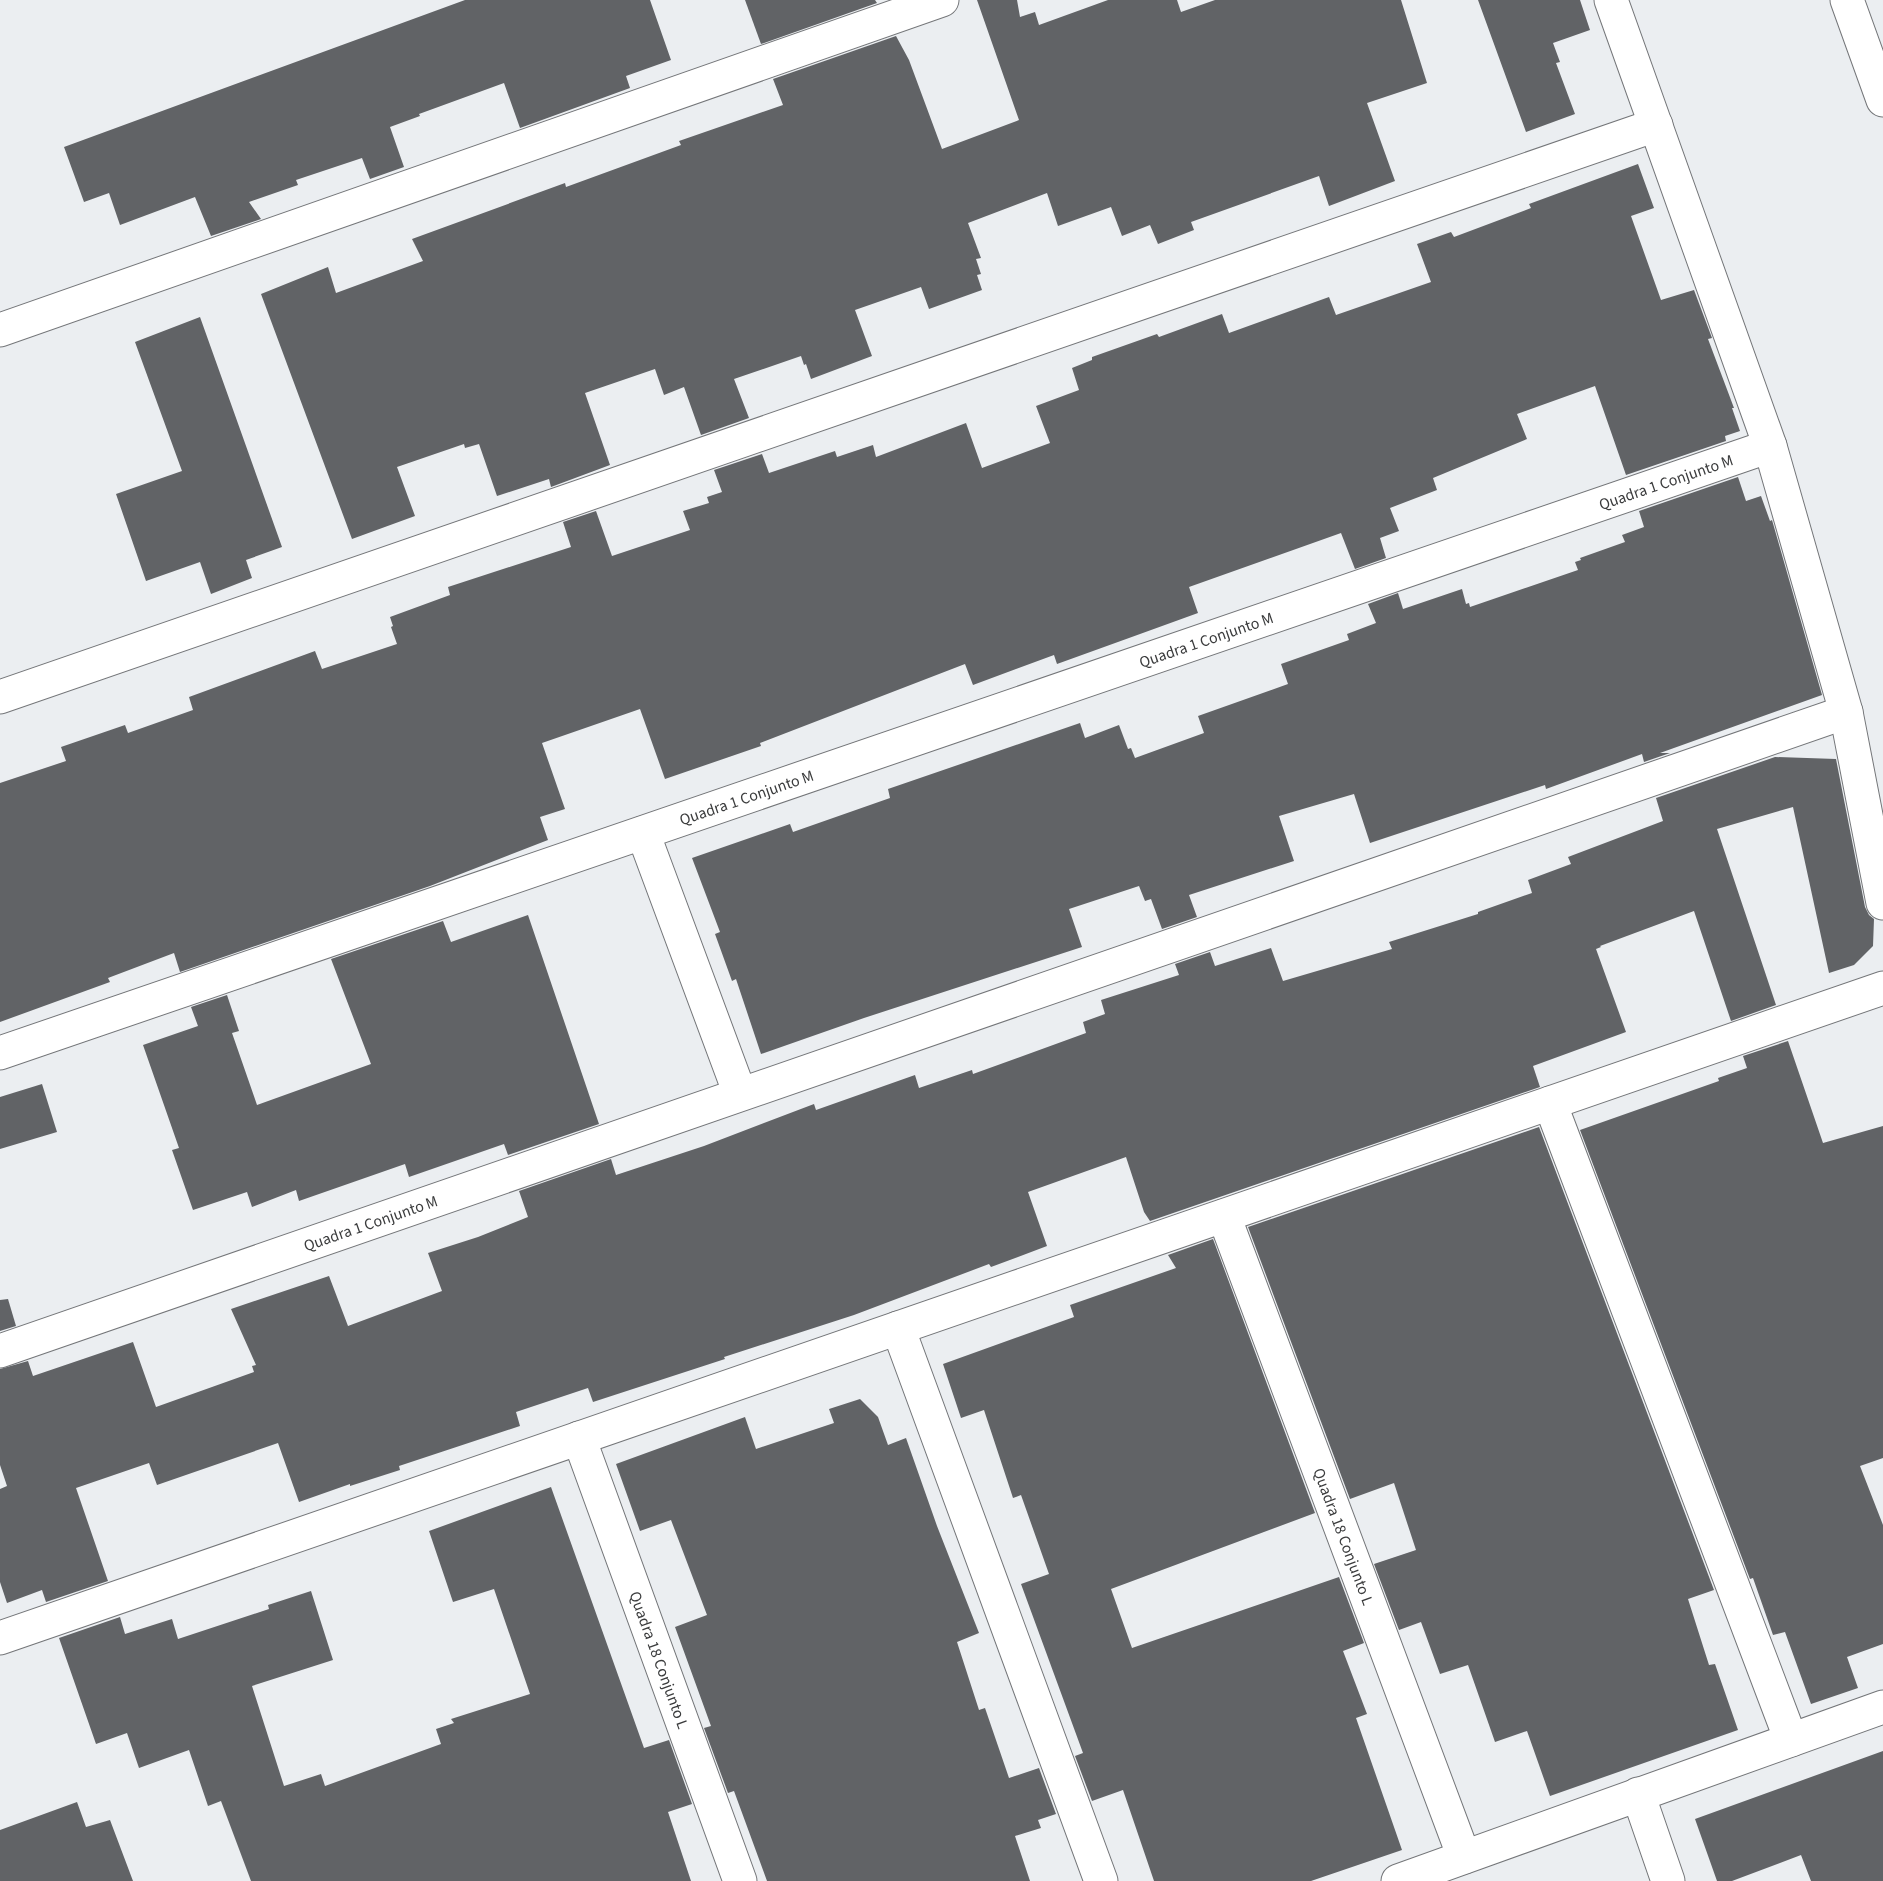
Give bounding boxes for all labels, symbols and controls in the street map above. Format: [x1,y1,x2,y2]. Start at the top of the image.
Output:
street label: Quadra 1 Conjunto M [1596,449,1736,516]
street label: Quadra 1 Conjunto M [1136,607,1276,674]
street label: Quadra 1 Conjunto M [677,765,817,831]
street label: Quadra 1 Conjunto M [301,1190,441,1257]
street label: Quadra 18 Conjunto L [1307,1465,1379,1609]
street label: Quadra 18 Conjunto L [624,1588,694,1732]

